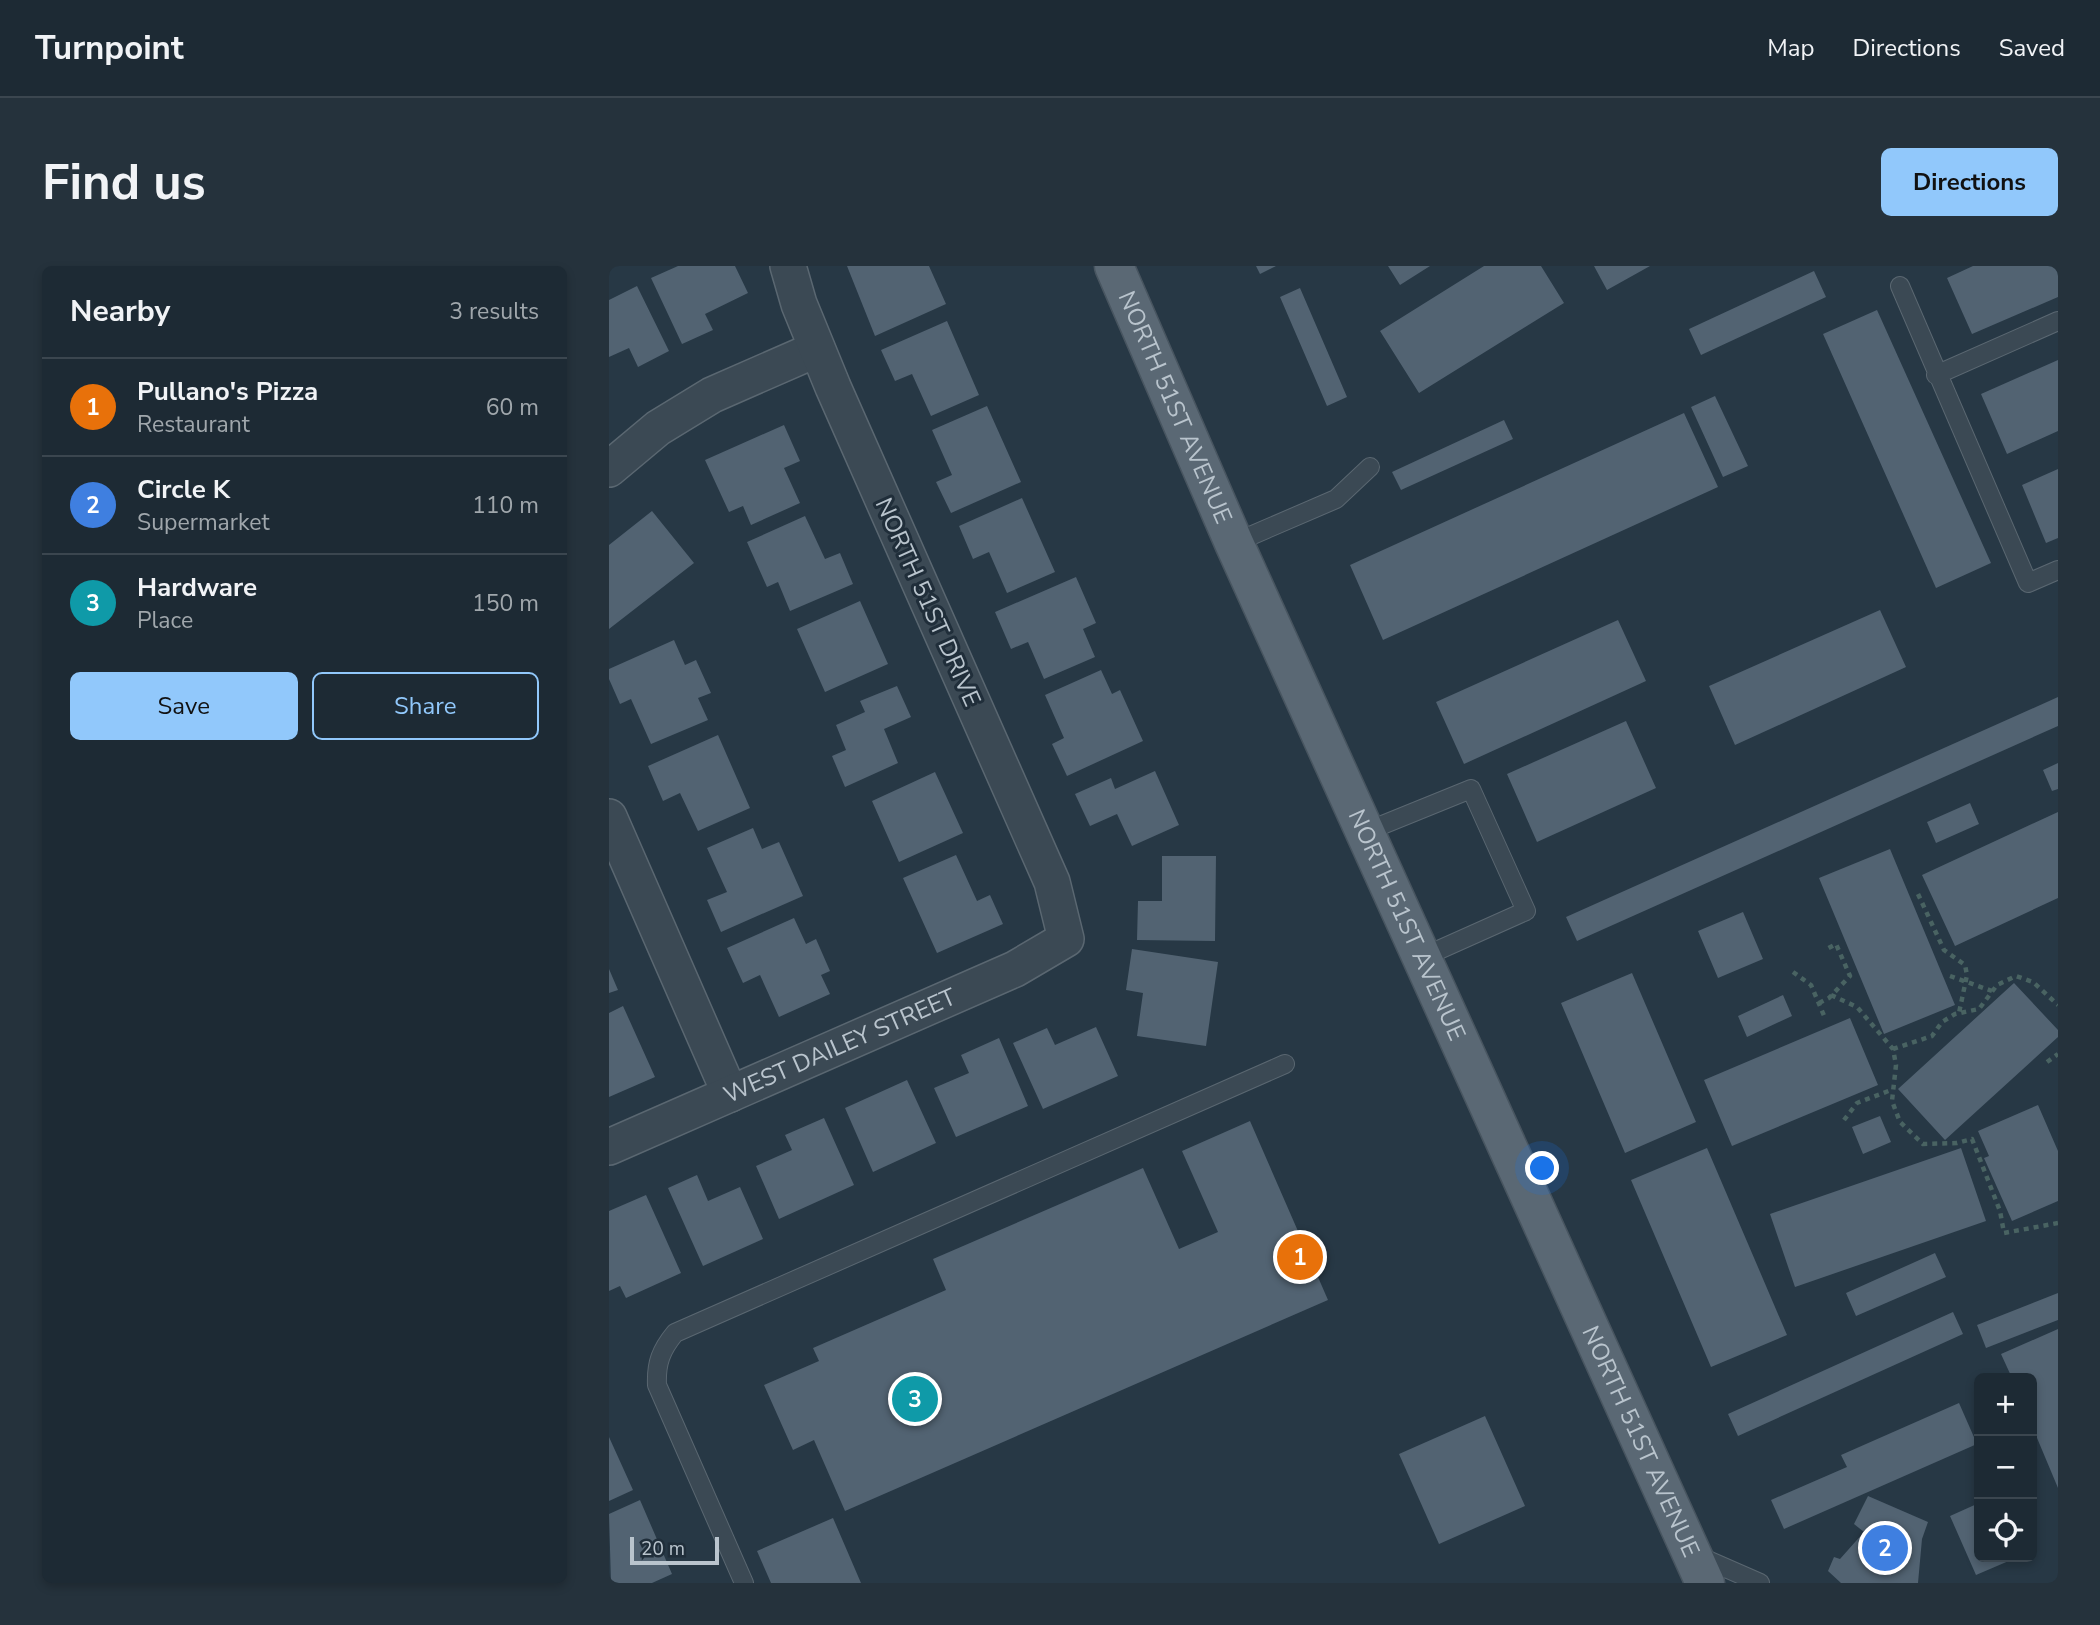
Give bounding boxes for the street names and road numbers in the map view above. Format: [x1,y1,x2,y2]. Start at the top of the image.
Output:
street label: NORTH 51ST AVENUE [1111,286,1240,529]
street label: NORTH 51ST DRIVE [868,493,988,711]
street label: NORTH 51ST AVENUE [1341,804,1473,1045]
street label: WEST DAILEY STREET [719,981,962,1111]
street label: NORTH 51ST AVENUE [1575,1321,1707,1562]

